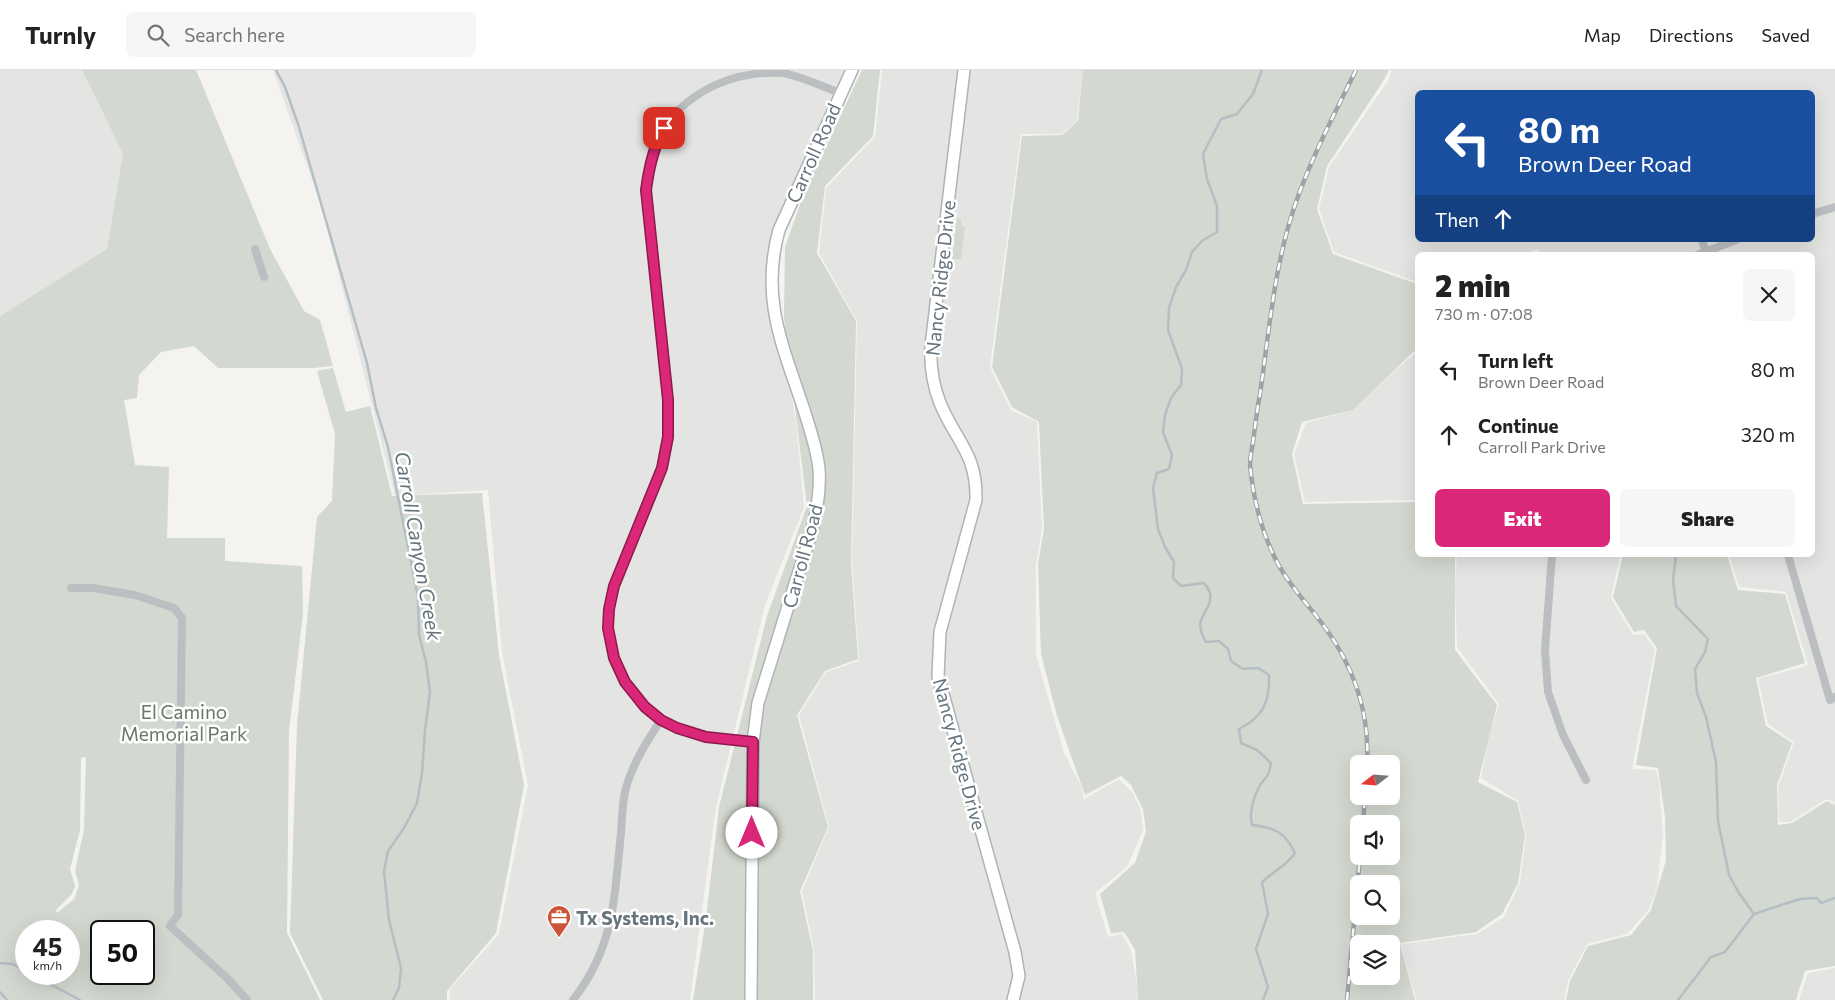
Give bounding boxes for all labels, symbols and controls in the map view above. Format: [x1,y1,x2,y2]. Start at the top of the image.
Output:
search box [126,12,476,57]
text: Turnly [25,20,96,49]
icon: search [144,21,172,49]
text: Search here [184,23,285,46]
text: Map [1584,24,1621,46]
text: Directions [1649,24,1733,46]
text: Saved [1761,24,1810,46]
street label: Carroll Road [781,100,845,206]
pin [643,107,685,149]
text: 80 m [1518,107,1600,150]
icon: left [1435,110,1500,175]
icon: arrive [650,114,678,142]
text: Brown Deer Road [1518,150,1692,177]
street label: Nancy Ridge Drive [920,199,960,357]
icon: ahead [1489,205,1517,233]
text: Then [1435,208,1479,231]
text: 2 min [1435,266,1510,303]
button: close [1743,269,1795,321]
text: 730 m · 07:08 [1435,304,1533,323]
text: Turn left [1478,349,1553,372]
icon: left [1435,356,1463,384]
text: 80 m [1751,358,1795,381]
text: Brown Deer Road [1478,372,1604,391]
text: Continue [1478,414,1558,437]
icon: ahead [1435,421,1463,449]
text: 320 m [1741,423,1795,446]
text: Carroll Park Drive [1478,437,1606,456]
water label: Carroll Canyon Creek [391,450,448,644]
button: Exit [1435,489,1610,547]
button: Share [1620,489,1795,547]
street label: Carroll Road [777,501,827,611]
street label: Nancy Ridge Drive [929,676,991,832]
park label: El Camino Memorial Park [121,700,247,745]
north arrow [1350,755,1400,805]
map controls [1350,755,1400,985]
position arrow [725,806,777,858]
button: sound [1350,815,1400,865]
button: search [1350,875,1400,925]
office icon: Tx Systems, Inc. [546,904,572,938]
place label: Tx Systems, Inc. [576,906,714,929]
speed limit sign: 50 [90,920,155,985]
text: 45 [33,931,62,961]
button: layers [1350,935,1400,985]
text: km/h [33,958,62,972]

